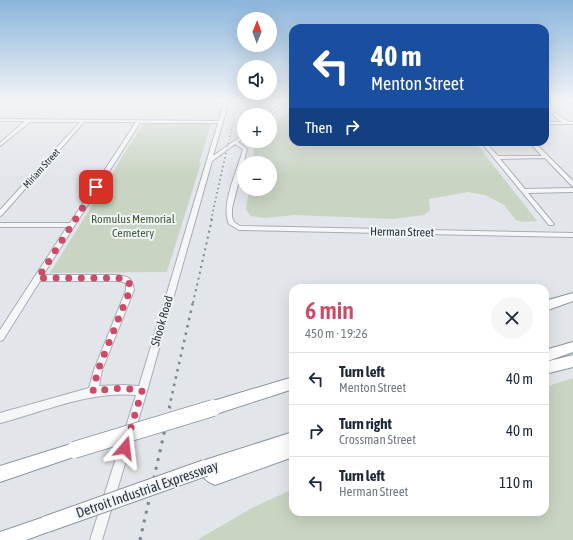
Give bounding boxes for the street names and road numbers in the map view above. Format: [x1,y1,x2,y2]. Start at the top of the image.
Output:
street label: Miriam Street [21,146,62,190]
street label: Herman Street [370,224,435,240]
street label: Shook Road [148,294,176,348]
street label: Detroit Industrial Expressway [74,457,220,521]

